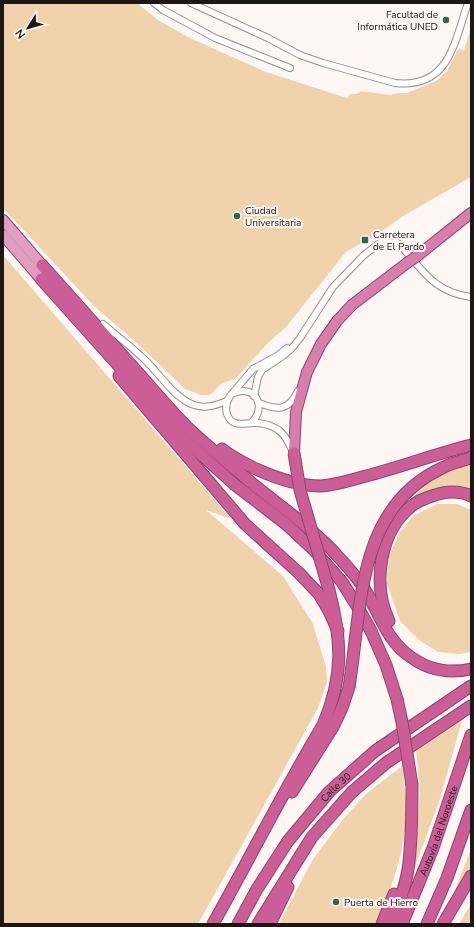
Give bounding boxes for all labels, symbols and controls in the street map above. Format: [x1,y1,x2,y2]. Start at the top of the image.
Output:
north arrow [8,8,48,48]
place label: Facultad de Informática UNED [357,8,438,34]
marker: Facultad de Informática UNED [441,15,451,25]
text: N [12,26,29,42]
place label: Ciudad Universitaria [245,204,301,230]
marker: Ciudad Universitaria [232,211,242,221]
place label: Carretera de El Pardo [373,228,425,254]
marker: Carretera de El Pardo [360,235,370,245]
street label: Calle 30 [318,770,354,805]
street label: Autovía del Noroeste [416,784,461,878]
place label: Puerta de Hierro [344,896,418,910]
marker: Puerta de Hierro [331,897,341,907]

